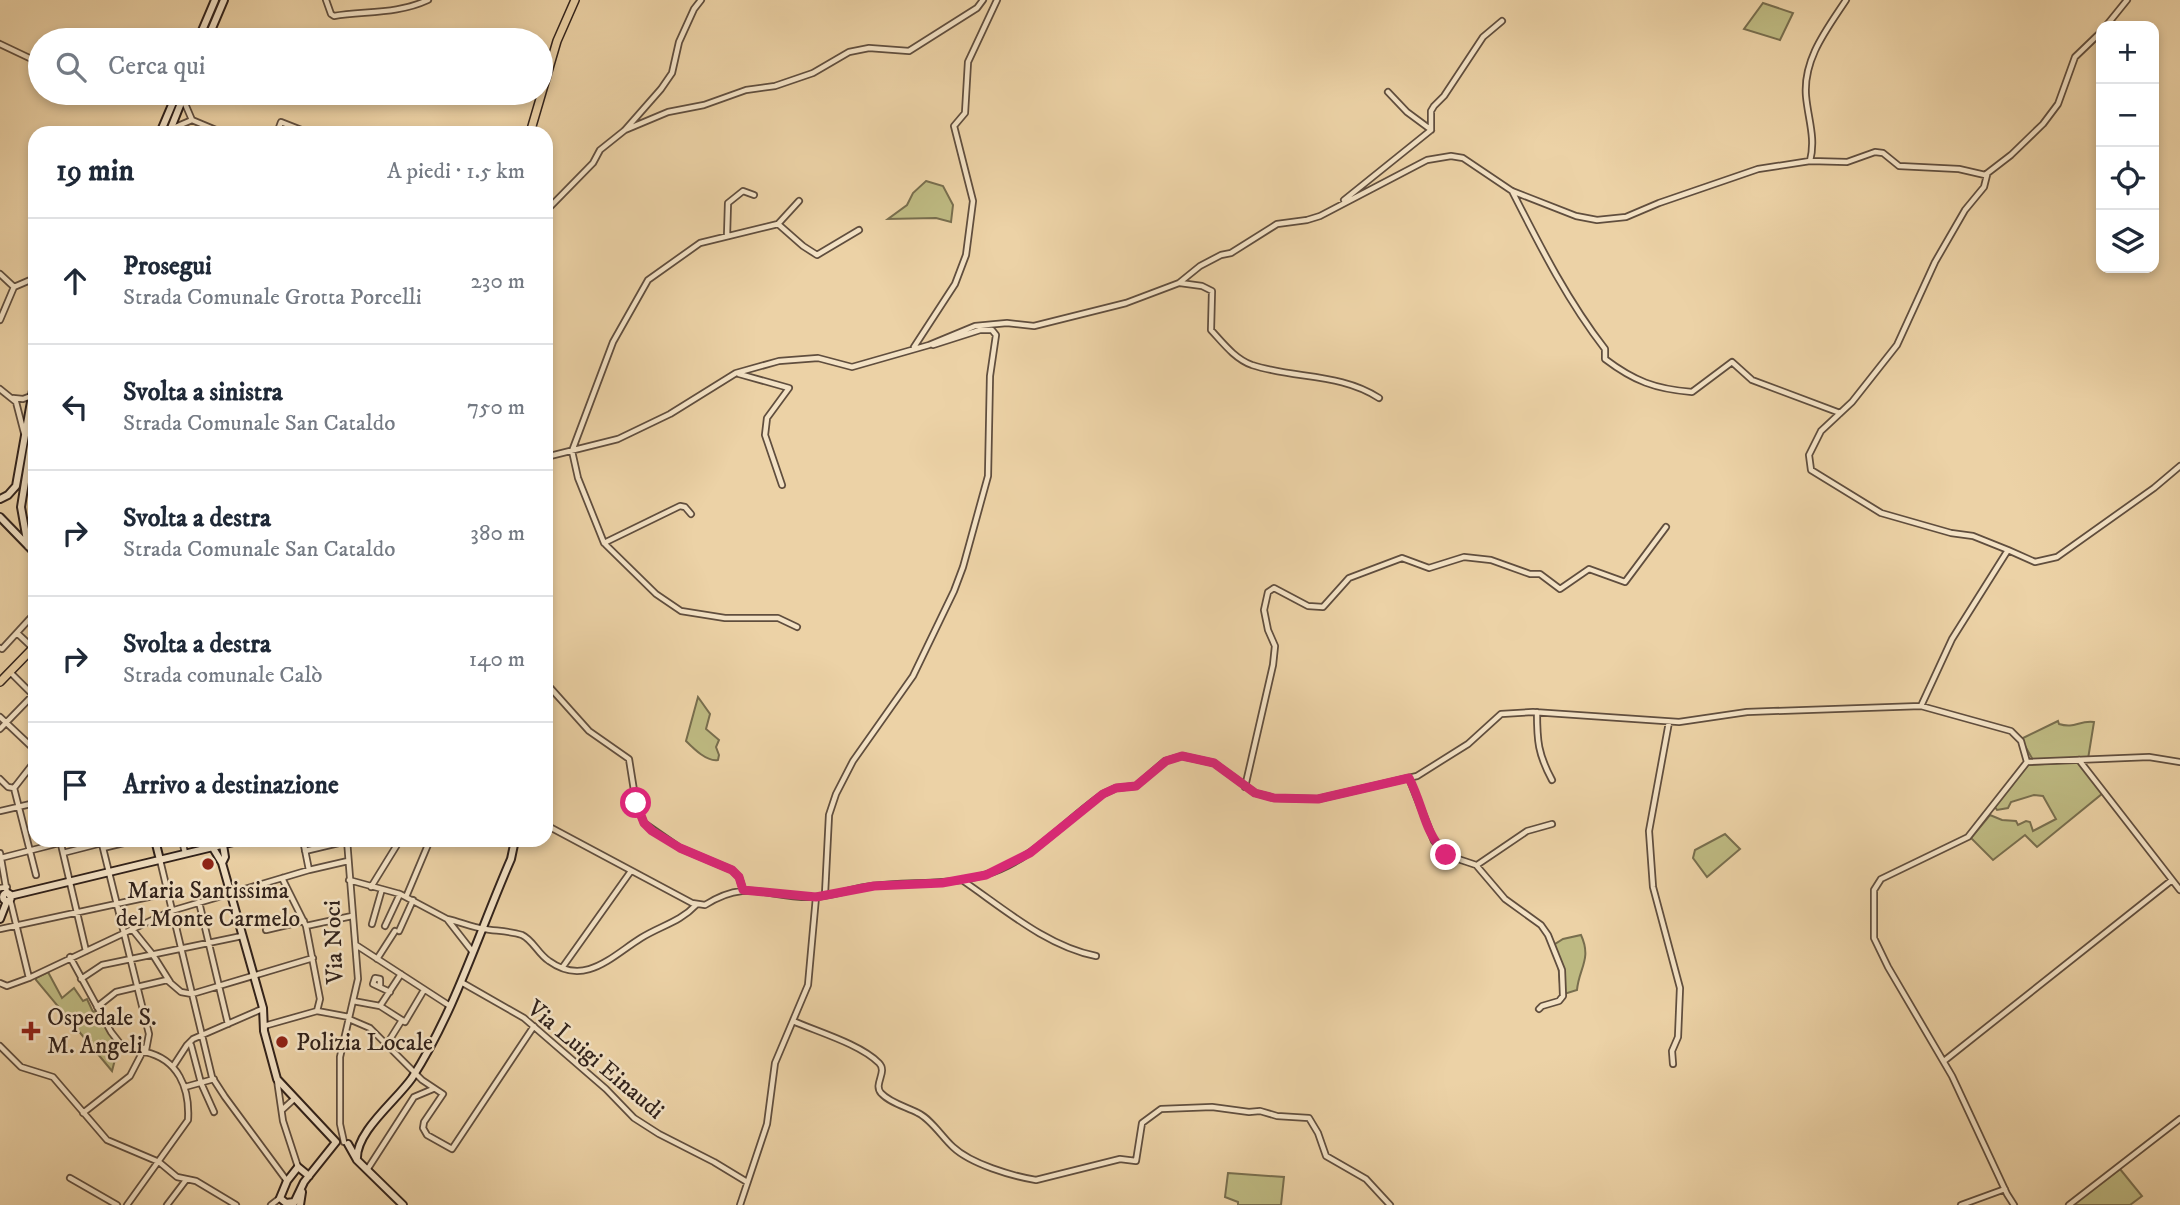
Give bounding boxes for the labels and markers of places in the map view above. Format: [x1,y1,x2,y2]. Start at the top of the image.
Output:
marker: Maria Santissima del Monte Carmelo [200,856,216,872]
place label: Maria Santissima del Monte Carmelo [116,876,300,934]
place label: Ospedale S. M. Angeli [47,1003,157,1061]
marker: Ospedale S. M. Angeli [21,1021,41,1041]
place label: Polizia Locale [296,1028,433,1058]
marker: Polizia Locale [274,1034,290,1050]

